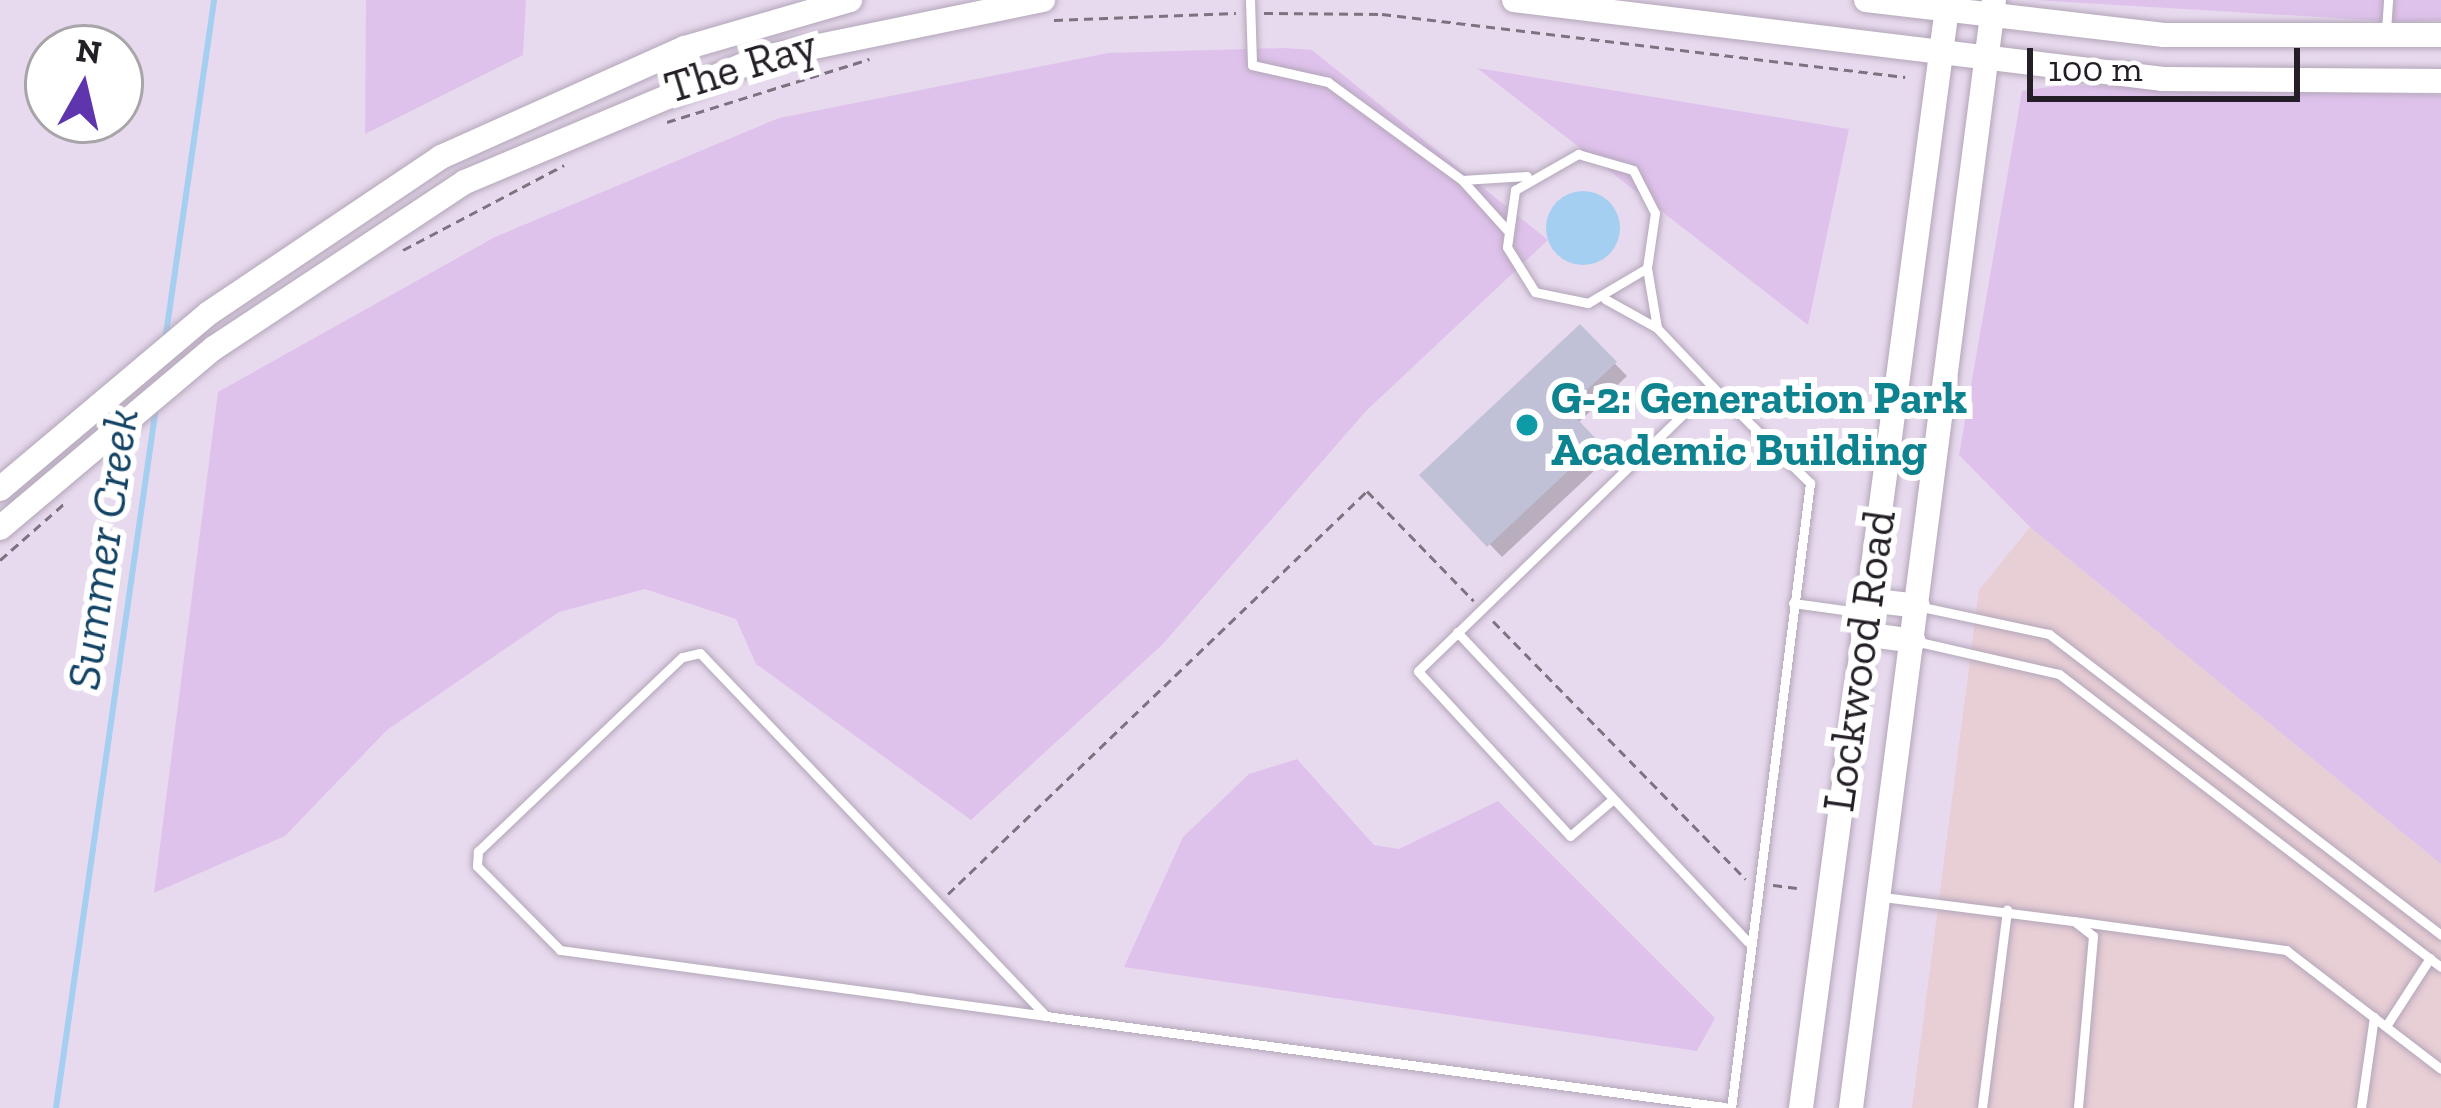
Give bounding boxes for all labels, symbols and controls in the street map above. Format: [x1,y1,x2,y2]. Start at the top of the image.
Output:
street label: The Ray [659,18,823,116]
north arrow [24,24,144,144]
scale bar [2033,24,2306,98]
text: N [74,30,104,72]
text: 100 m [2048,47,2143,90]
place label: G-2: Generation Park Academic Building [1551,372,1967,478]
water label: Summer Creek [54,405,150,693]
marker: G-2: Generation Park Academic Building [1514,412,1540,438]
street label: Lockwood Road [1812,507,1908,815]

